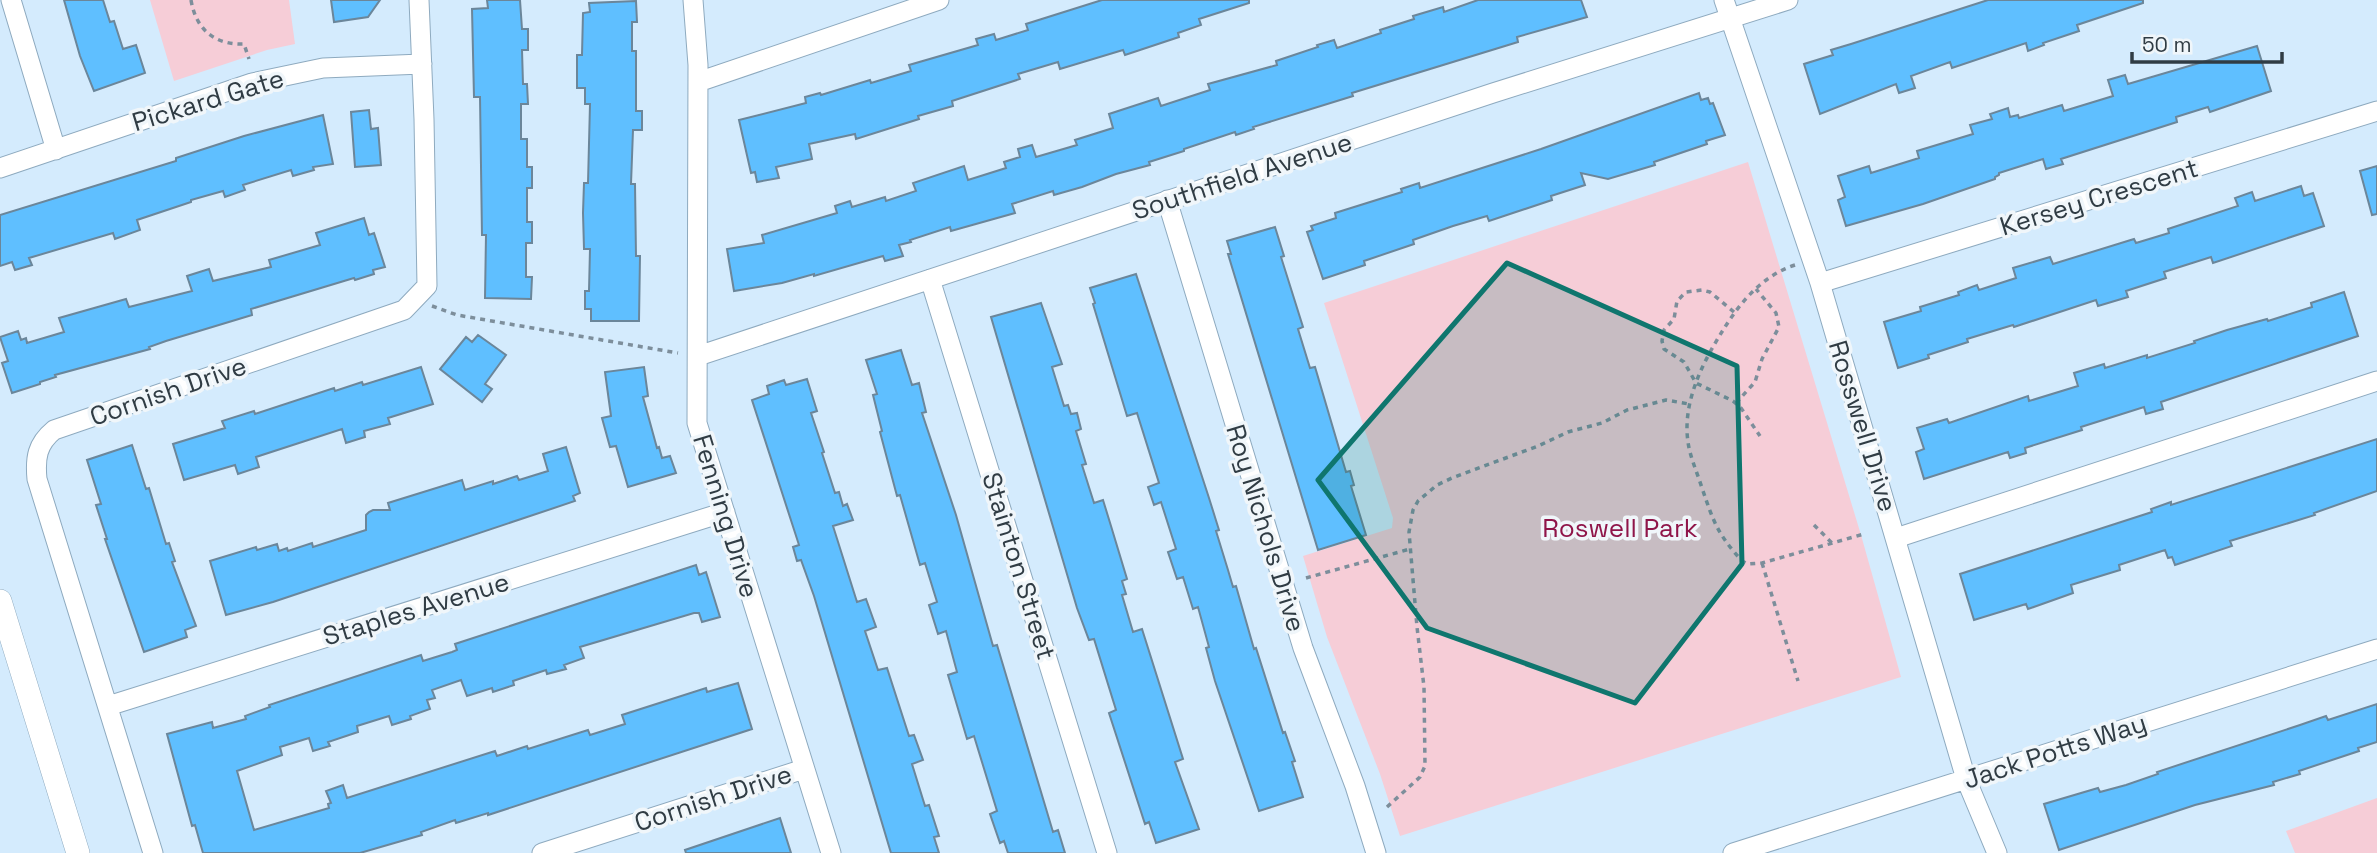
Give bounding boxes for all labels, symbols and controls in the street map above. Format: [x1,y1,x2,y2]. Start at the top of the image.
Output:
scale bar [2132,21,2282,65]
text: 50 m [2142,31,2192,58]
street label: Pickard Gate [128,61,288,139]
street label: Southfield Avenue [1128,124,1356,228]
street label: Kersey Crescent [1996,151,2202,243]
street label: Rosswell Drive [1821,336,1905,516]
street label: Cornish Drive [85,348,251,434]
street label: Roy Nichols Drive [1218,420,1314,636]
street label: Fenning Drive [685,430,767,602]
street label: Stainton Street [974,468,1064,664]
park label: Roswell Park [1542,511,1698,545]
street label: Staples Avenue [319,565,513,653]
street label: Jack Potts Way [1959,705,2151,797]
street label: Cornish Drive [630,757,796,839]

